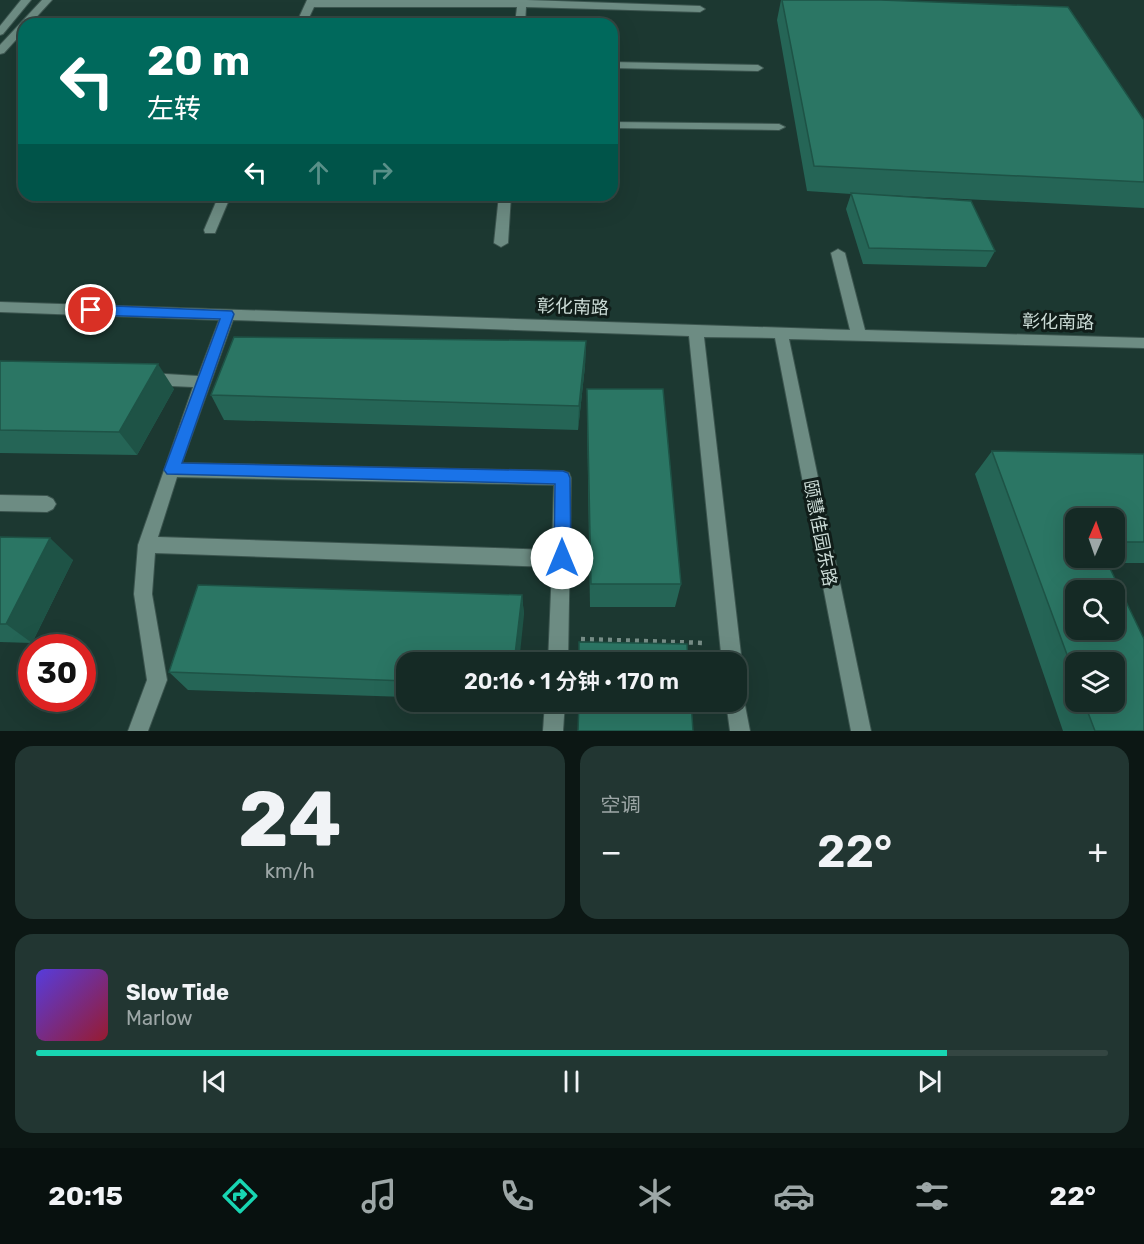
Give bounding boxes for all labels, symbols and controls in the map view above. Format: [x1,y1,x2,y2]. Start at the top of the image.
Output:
text: 20 m [147,36,250,86]
icon: left [48,42,126,120]
text: 左转 [147,93,201,125]
icon: left [239,156,272,189]
icon: ahead [302,156,335,189]
icon: right [365,156,398,189]
pin [65,284,116,335]
icon: arrive [74,293,107,326]
street label: 彰化南路 [537,295,609,319]
street label: 彰化南路 [1022,310,1094,334]
street label: 颐慧佳园东路 [799,478,841,588]
north arrow [1065,508,1125,568]
map controls [1065,508,1125,712]
position arrow [530,526,594,590]
button: search [1065,580,1125,640]
speed limit sign: 30 [18,634,96,712]
button: layers [1065,652,1125,712]
text: 20:16 · 1 分钟 · 170 m [464,668,679,695]
text: 24 [238,773,342,866]
text: 空调 [601,793,641,817]
text: 22° [817,825,892,878]
text: − [601,832,622,871]
text: + [1087,832,1108,871]
text: km/h [265,859,315,883]
text: Slow Tide [126,979,229,1006]
text: Marlow [126,1006,193,1030]
icon: previous [198,1065,231,1098]
icon: pause [555,1065,588,1098]
icon: next [913,1065,946,1098]
icon: directions [219,1175,261,1217]
icon: music [358,1175,400,1217]
icon: phone [496,1175,538,1217]
icon: climate [634,1175,676,1217]
icon: car [773,1175,815,1217]
icon: filters [911,1175,953,1217]
text: 20:15 [48,1180,123,1212]
text: 22° [1050,1180,1096,1212]

